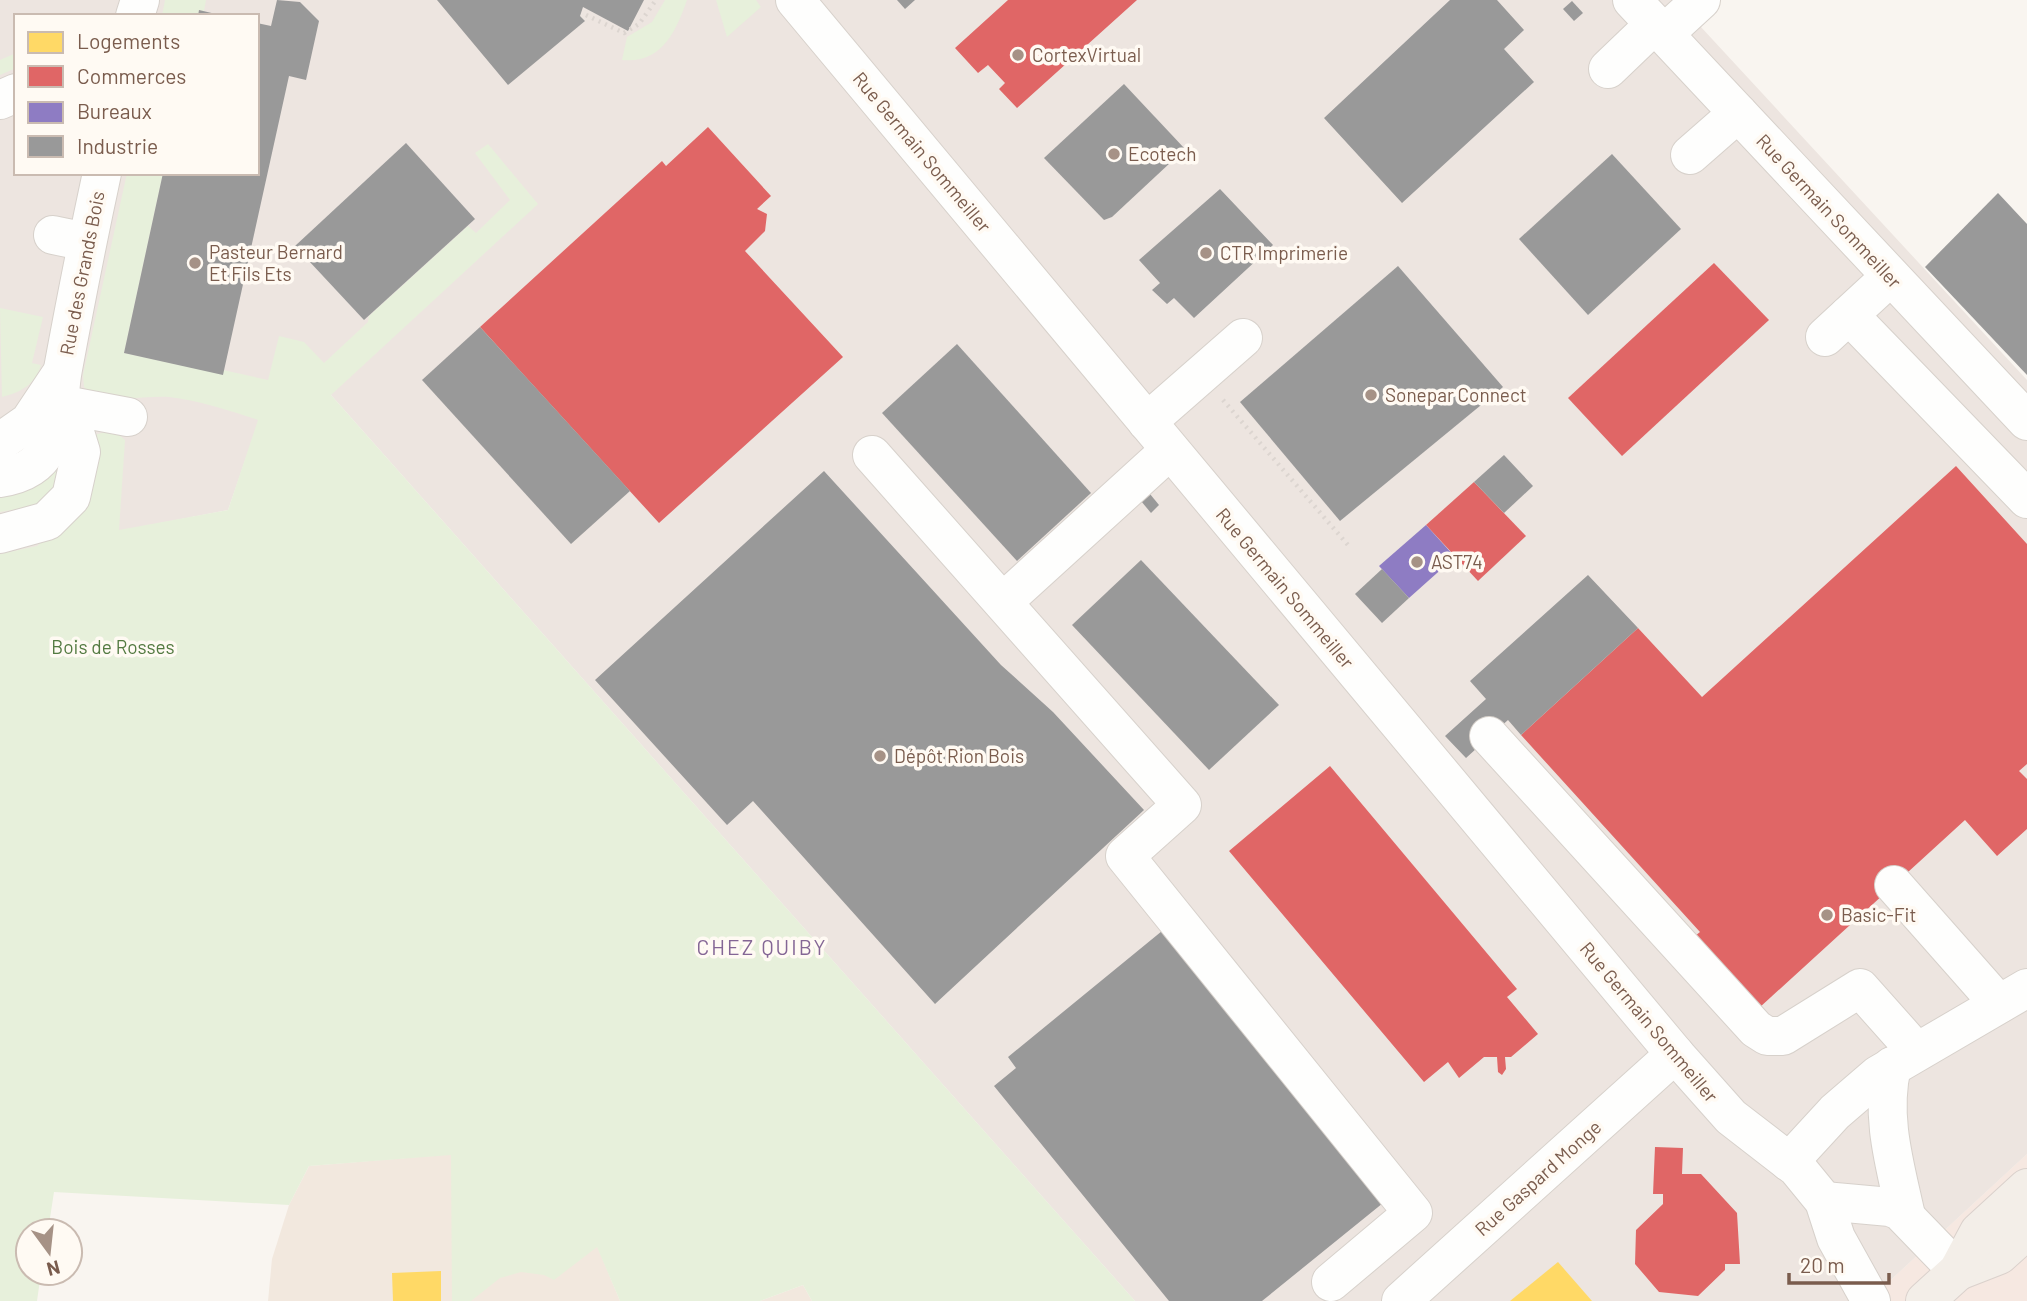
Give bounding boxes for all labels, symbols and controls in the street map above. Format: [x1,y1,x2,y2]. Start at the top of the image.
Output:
legend [14,14,259,175]
text: Logements [77,28,180,53]
place label: CortexVirtual [1032,43,1141,66]
marker: CortexVirtual [1010,47,1026,63]
text: Commerces [77,63,186,88]
street label: Rue Germain Sommeiller [849,67,996,237]
text: Bureaux [77,98,152,123]
street label: Rue Germain Sommeiller [1752,129,1907,293]
text: Industrie [77,133,158,158]
place label: Ecotech [1128,142,1196,165]
marker: Ecotech [1106,146,1122,162]
street label: Rue des Grands Bois [54,189,109,357]
place label: Pasteur Bernard Et Fils Ets [209,240,343,285]
place label: CTR Imprimerie [1220,241,1348,264]
marker: CTR Imprimerie [1198,245,1214,261]
marker: Pasteur Bernard Et Fils Ets [187,255,203,271]
place label: Sonepar Connect [1385,383,1527,406]
marker: Sonepar Connect [1363,387,1379,403]
street label: Rue Germain Sommeiller [1212,503,1359,673]
place label: AST74 [1431,550,1483,573]
marker: AST74 [1409,554,1425,570]
park label: Bois de Rosses [51,635,175,658]
place label: Dépôt Rion Bois [894,744,1024,767]
marker: Dépôt Rion Bois [872,748,888,764]
place label: Basic-Fit [1841,903,1916,926]
marker: Basic-Fit [1819,907,1835,923]
district label: CHEZ QUIBY [697,934,827,959]
street label: Rue Germain Sommeiller [1576,937,1723,1107]
street label: Rue Gaspard Monge [1470,1115,1605,1240]
north arrow [14,1217,84,1287]
scale bar [1789,1242,1889,1286]
text: 20 m [1800,1252,1845,1277]
text: N [44,1256,63,1282]

